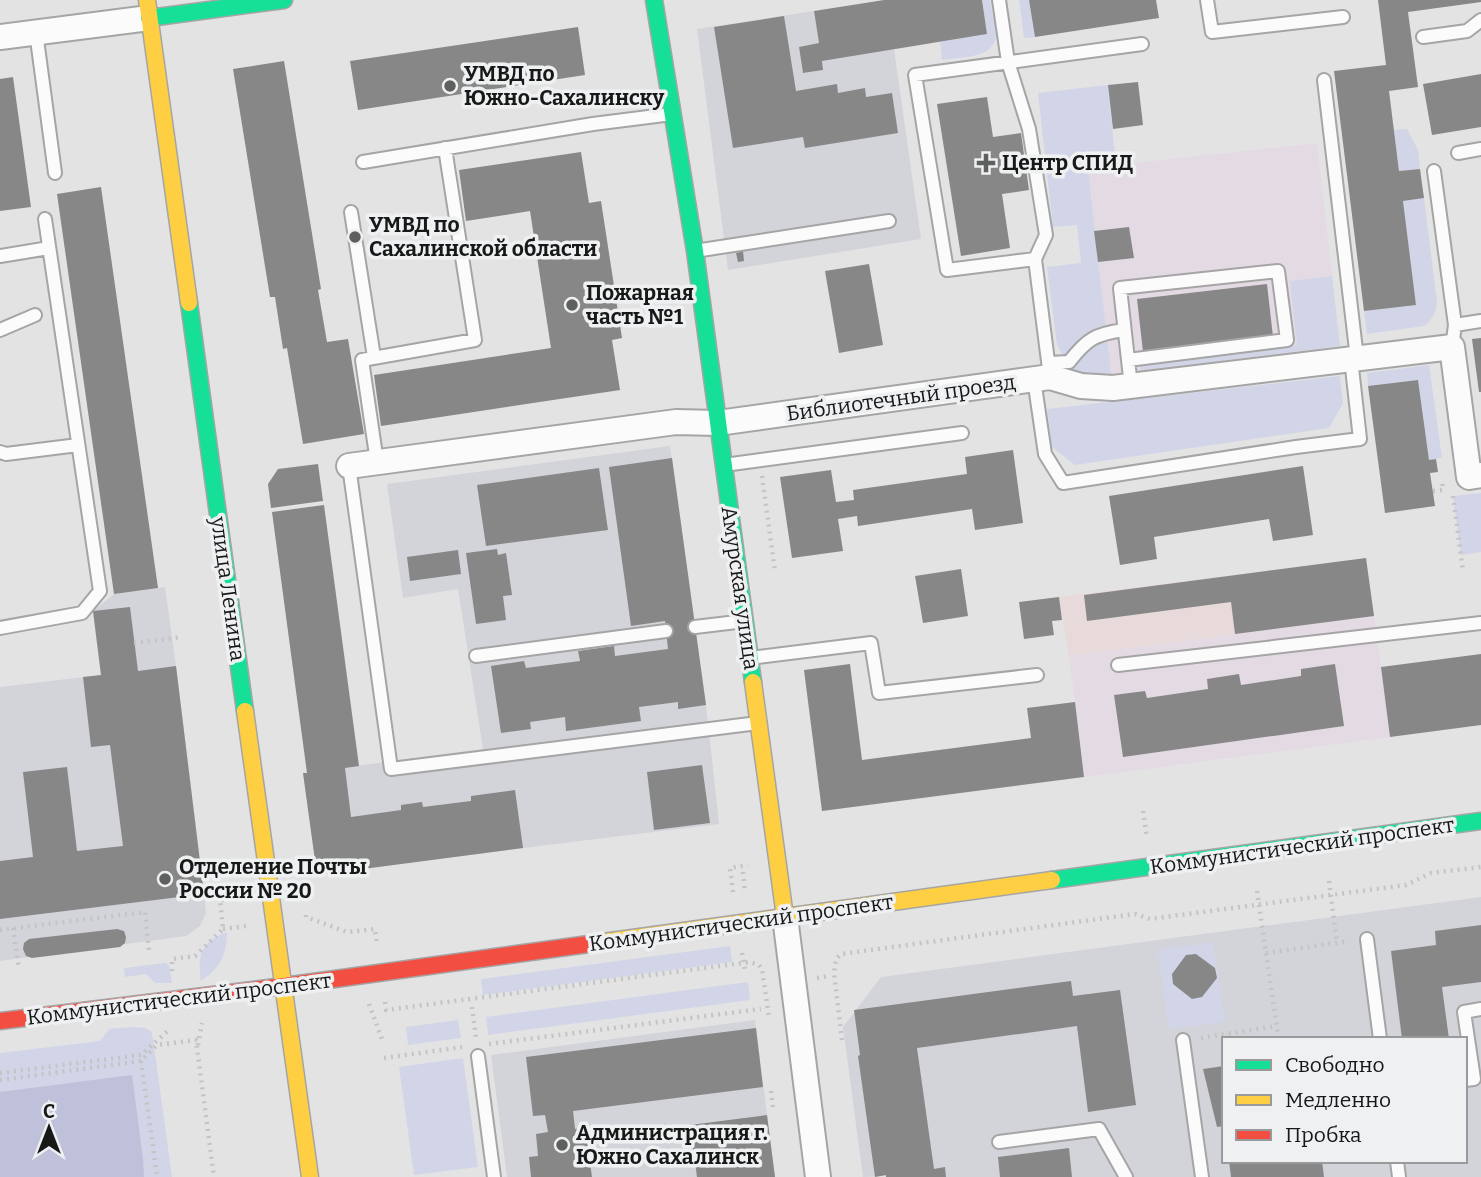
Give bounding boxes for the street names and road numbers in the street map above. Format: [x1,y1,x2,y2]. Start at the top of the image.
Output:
street label: Библиотечный проезд [785,369,1018,427]
street label: Амурская улица [716,504,764,672]
street label: улица Ленина [205,514,251,663]
street label: Коммунистический проспект [1148,812,1456,880]
street label: Коммунистический проспект [587,889,895,957]
street label: Коммунистический проспект [25,967,333,1031]

